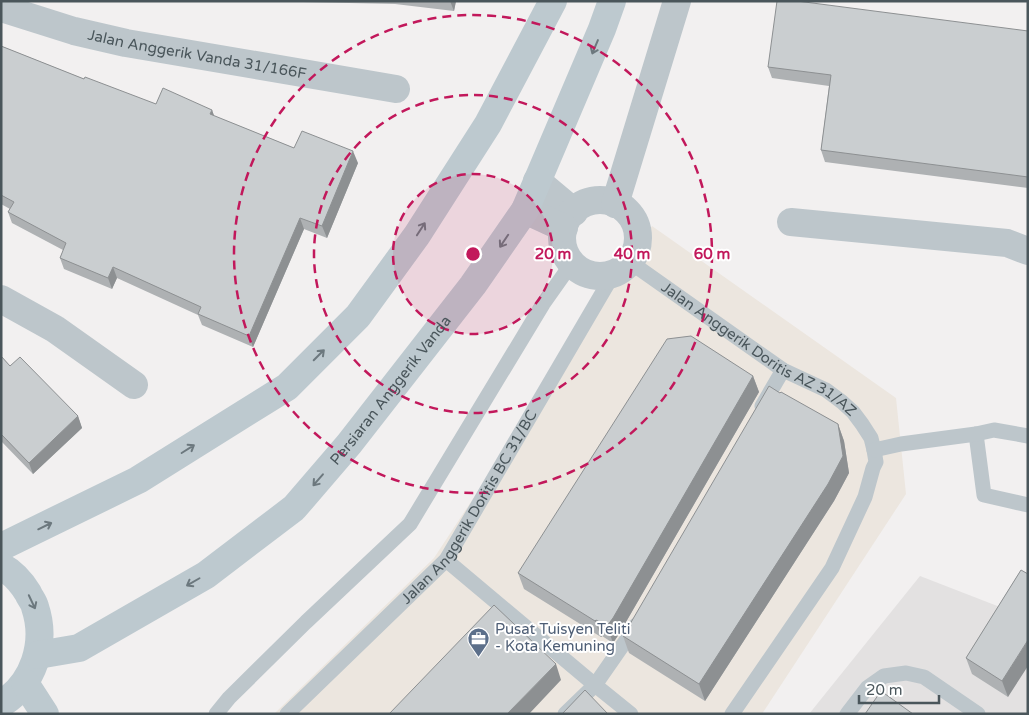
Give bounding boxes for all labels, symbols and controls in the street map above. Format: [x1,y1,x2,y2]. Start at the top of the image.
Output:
street label: Jalan Anggerik Vanda 31/166F [86,26,308,83]
one-way arrow [589,39,599,54]
one-way arrow [416,222,426,236]
one-way arrow [499,234,509,248]
centre of rings [464,245,482,263]
text: 20 m [535,245,571,263]
text: 40 m [614,245,650,263]
text: 60 m [694,245,730,263]
street label: Jalan Anggerik Doritis AZ 31/AZ [658,278,860,420]
street label: Persiaran Anggerik Vanda [326,312,455,469]
one-way arrow [313,349,326,361]
street label: Jalan Anggerik Doritis BC 31/BC [397,407,541,607]
one-way arrow [181,444,195,454]
one-way arrow [313,473,324,486]
one-way arrow [37,521,52,530]
one-way arrow [187,578,201,588]
one-way arrow [27,595,37,610]
place label: Pusat Tuisyen Teliti - Kota Kemuning [495,620,631,655]
office icon: Pusat Tuisyen Teliti - Kota Kemuning [467,626,491,657]
scale bar [859,672,939,704]
text: 20 m [866,681,903,699]

